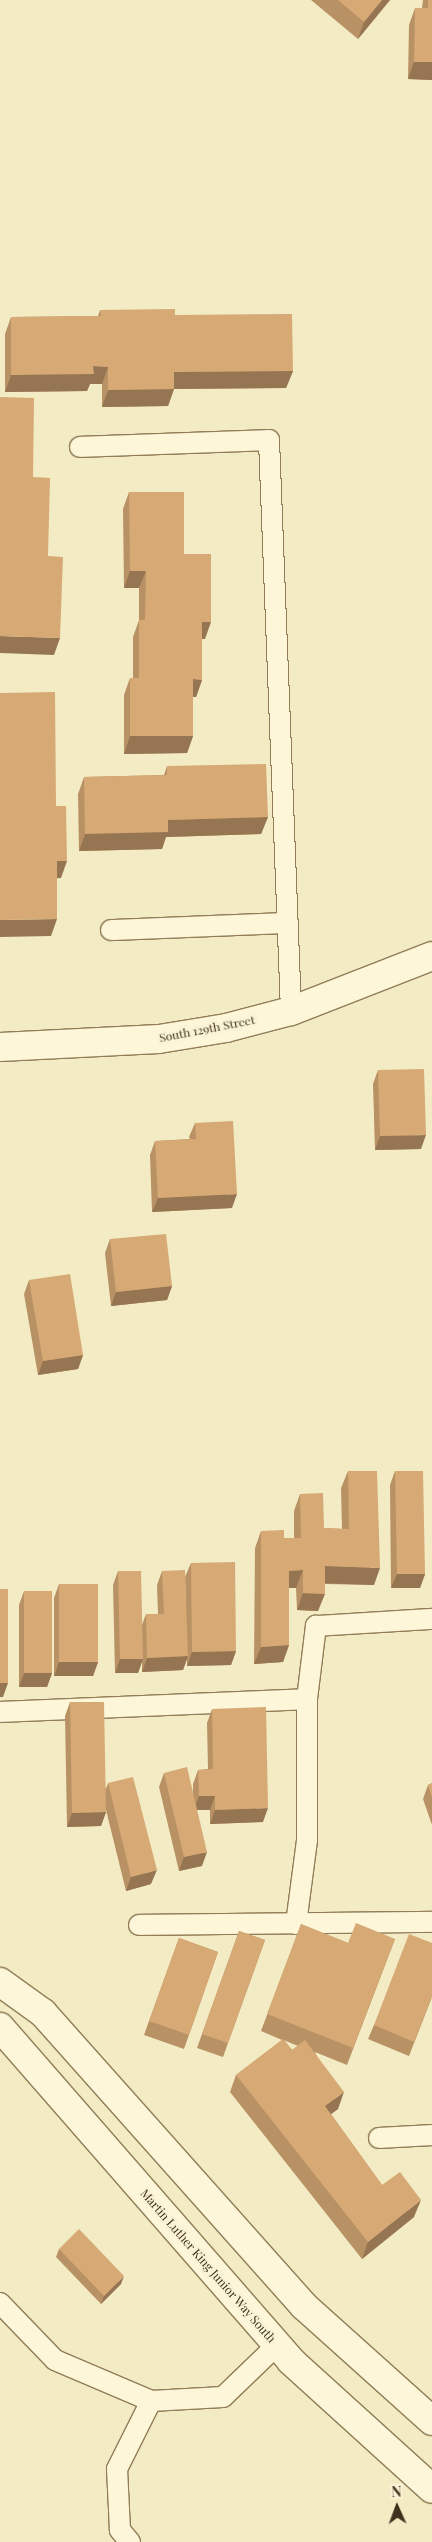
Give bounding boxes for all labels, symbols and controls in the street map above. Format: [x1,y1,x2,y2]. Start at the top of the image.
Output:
street label: South 129th Street [158,1013,256,1045]
street label: Martin Luther King Junior Way South [137,2186,279,2346]
north arrow [372,2482,422,2532]
text: N [391,2482,402,2501]

